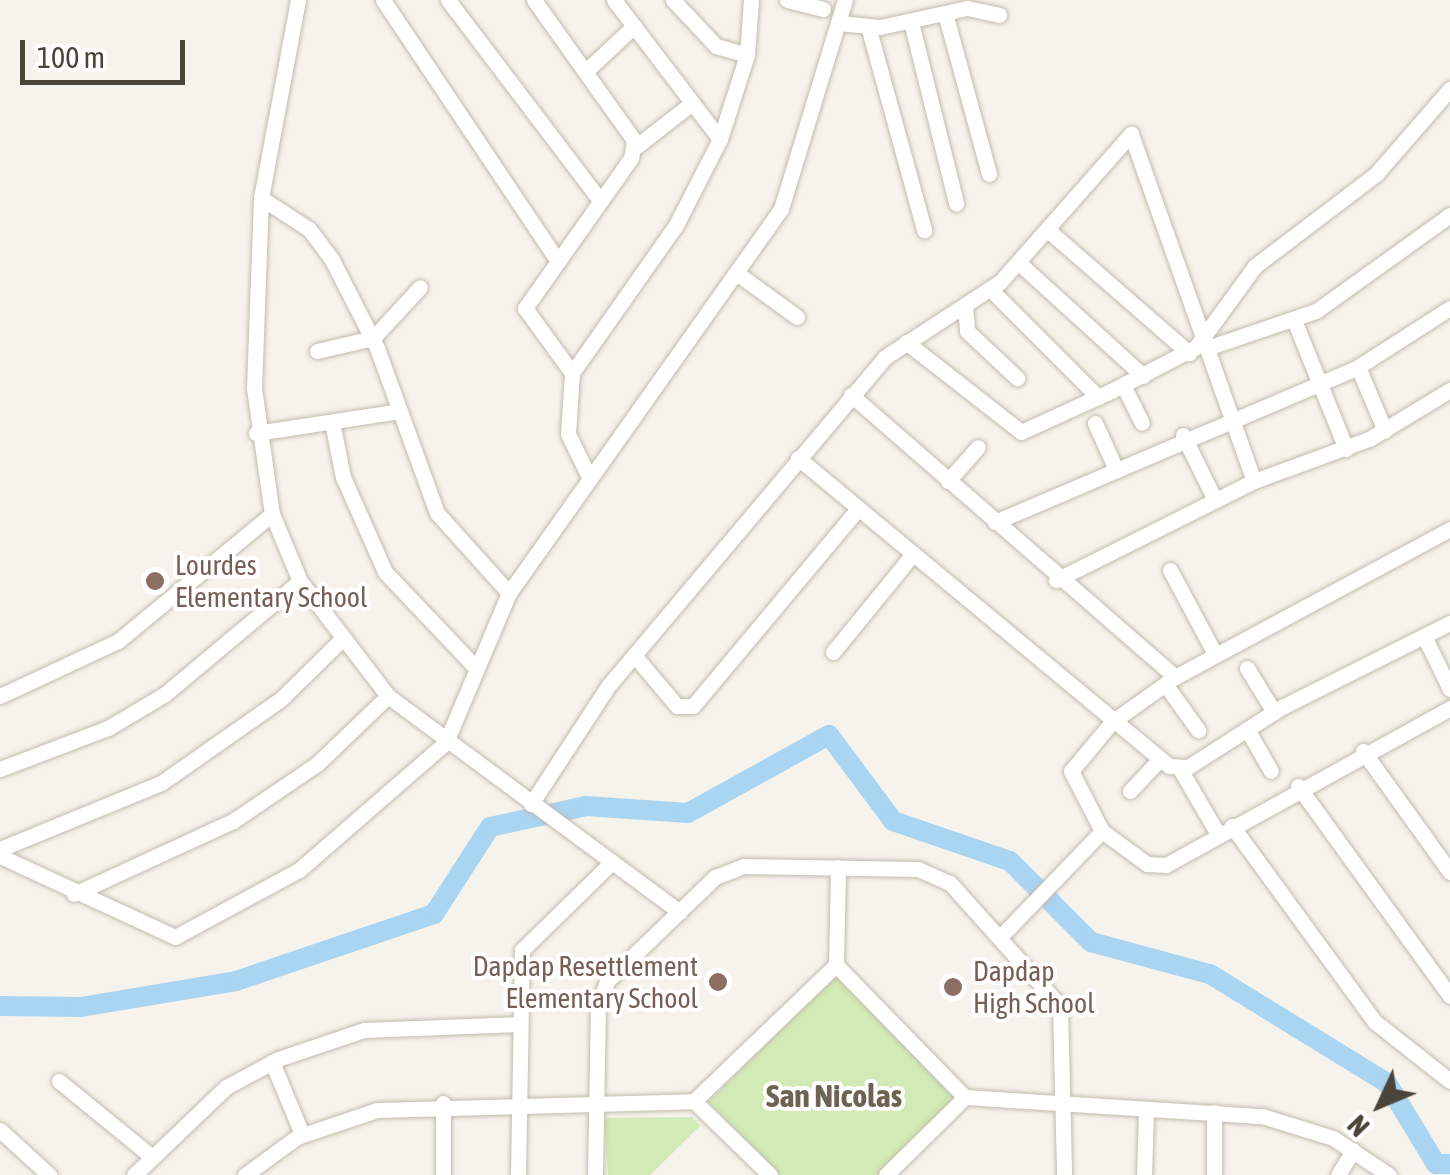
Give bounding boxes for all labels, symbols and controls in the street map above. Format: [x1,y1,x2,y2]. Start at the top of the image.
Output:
scale bar [25,20,190,82]
text: 100 m [37,40,105,74]
place label: Lourdes Elementary School [175,548,367,614]
marker: Lourdes Elementary School [144,570,166,592]
place label: Dapdap Resettlement Elementary School [473,949,698,1015]
place label: Dapdap High School [973,954,1095,1020]
marker: Dapdap Resettlement Elementary School [707,971,729,993]
marker: Dapdap High School [942,976,964,998]
north arrow [1330,1055,1430,1155]
district label: San Nicolas [766,1077,902,1115]
text: N [1341,1109,1376,1143]

